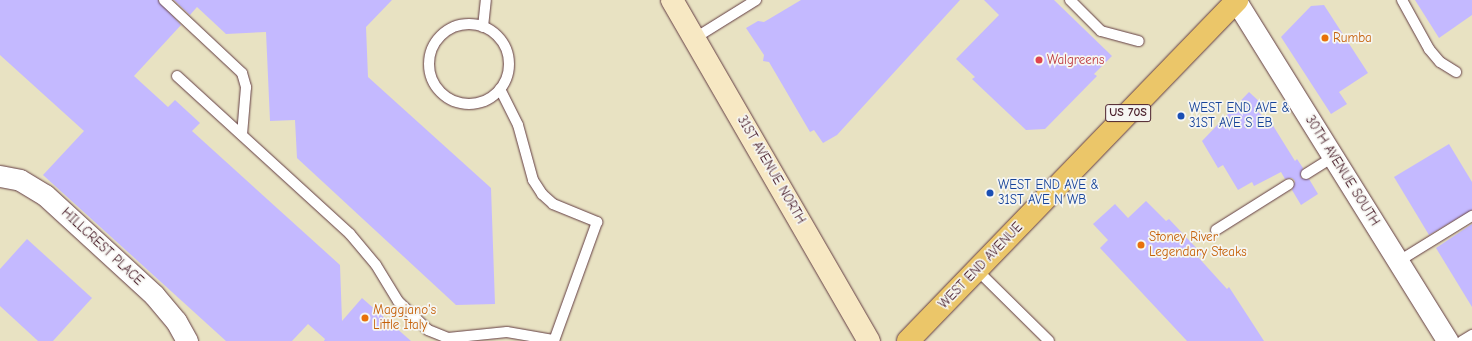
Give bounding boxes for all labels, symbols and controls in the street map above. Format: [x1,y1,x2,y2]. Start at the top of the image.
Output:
place label: Rumba [1333,30,1372,46]
marker: Rumba [1320,33,1330,43]
place label: Walgreens [1047,52,1104,68]
marker: Walgreens [1034,55,1044,65]
place label: WEST END AVE & 31ST AVE S EB [1189,101,1290,132]
road number: US 70S [1105,103,1151,123]
marker: WEST END AVE & 31ST AVE S EB [1176,111,1186,121]
street label: 31ST AVENUE NORTH [734,113,808,227]
street label: 30TH AVENUE SOUTH [1302,113,1382,229]
place label: WEST END AVE & 31ST AVE N WB [998,178,1099,209]
marker: WEST END AVE & 31ST AVE N WB [985,188,995,198]
street label: HILLCREST PLACE [58,205,146,289]
street label: WEST END AVENUE [936,220,1026,312]
place label: Stoney River Legendary Steaks [1149,230,1247,261]
marker: Stoney River Legendary Steaks [1136,240,1146,250]
place label: Maggiano's Little Italy [373,303,436,334]
marker: Maggiano's Little Italy [360,313,370,323]

